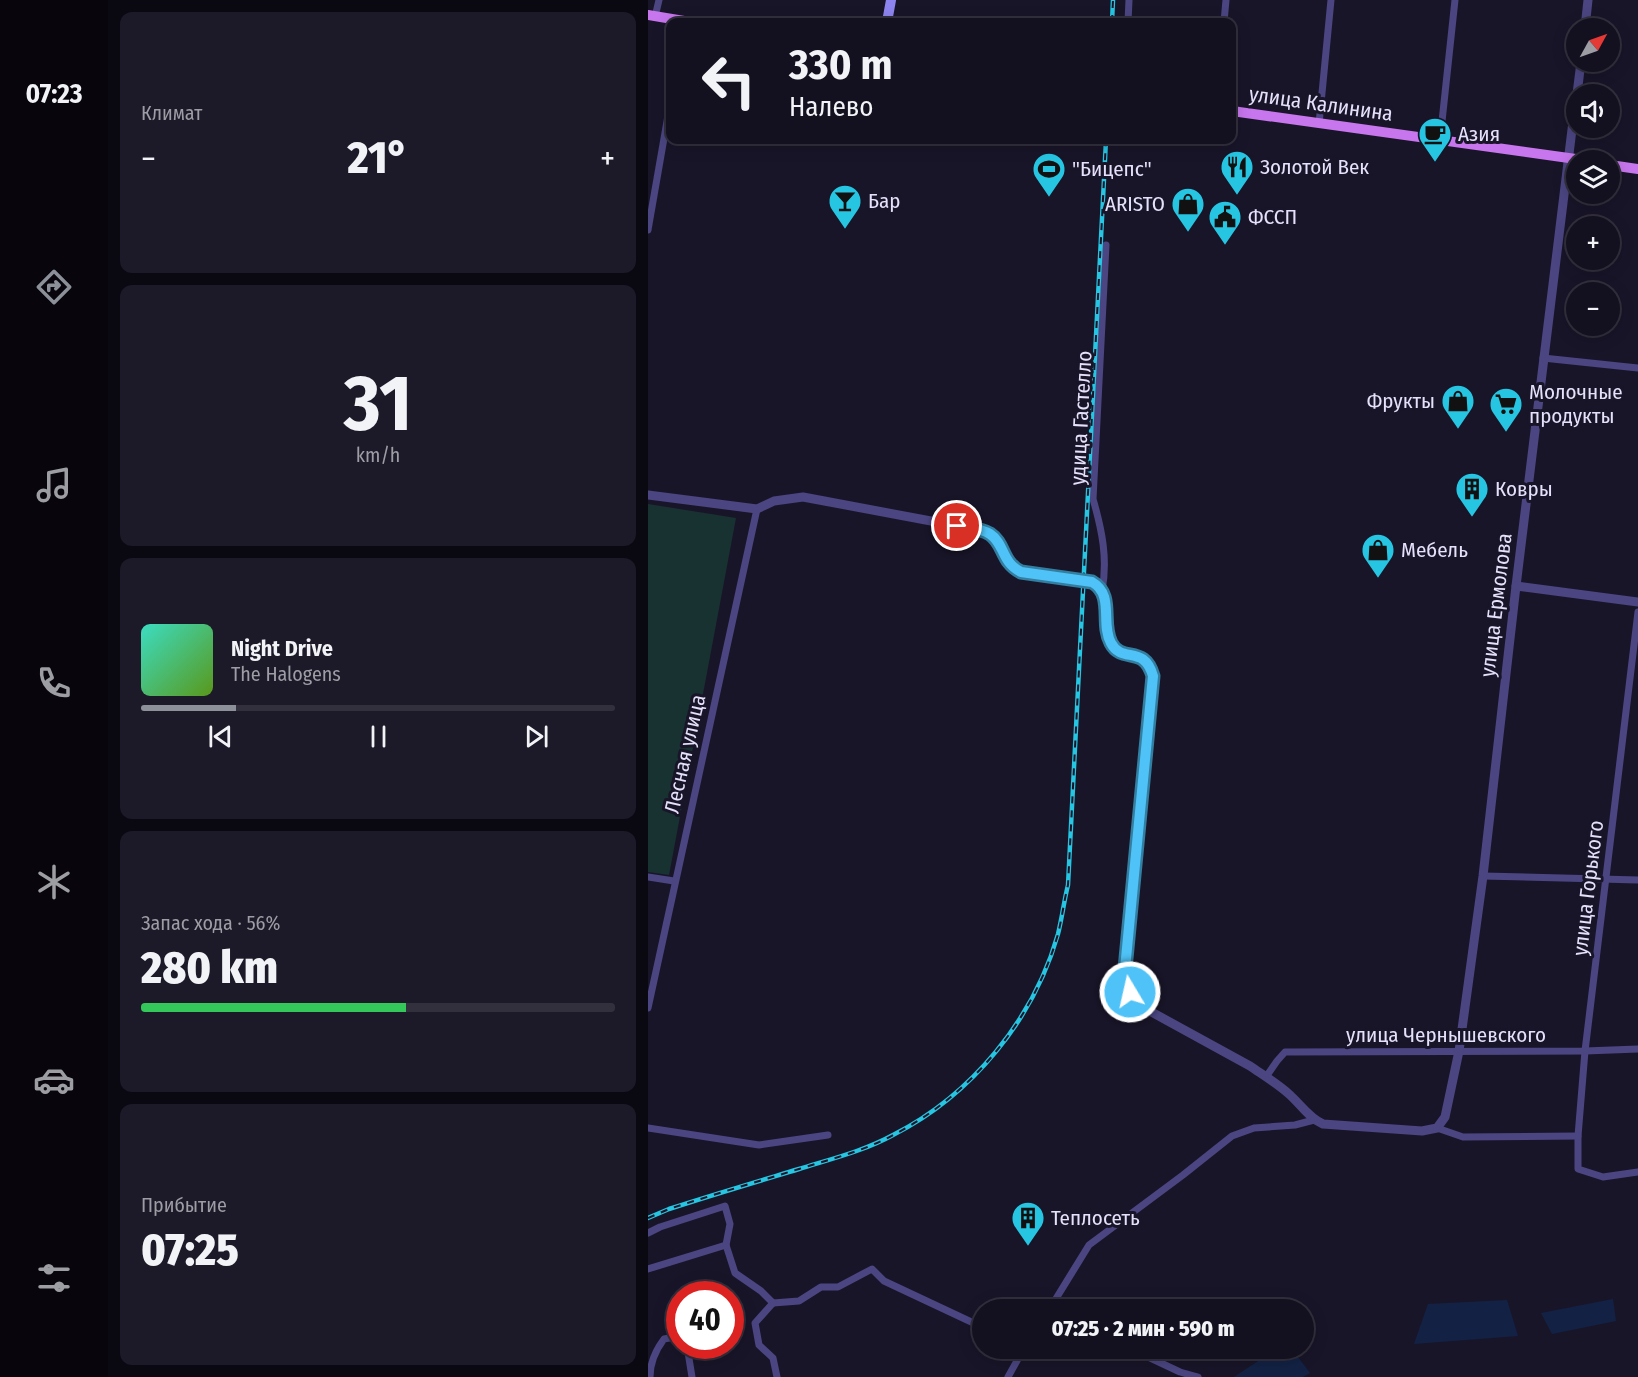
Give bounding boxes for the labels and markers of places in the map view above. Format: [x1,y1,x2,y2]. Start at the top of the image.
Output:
cafe icon: Азия [1417,116,1453,163]
place label: Азия [1458,121,1500,147]
restaurant icon: Золотой Век [1219,149,1255,196]
sports icon: "Бицепс" [1031,151,1067,198]
place label: Золотой Век [1260,154,1369,180]
place label: "Бицепс" [1072,156,1152,182]
bar icon: Бар [827,183,863,230]
shop icon: ARISTO [1170,186,1206,233]
place label: Бар [868,188,901,214]
place label: ARISTO [1105,191,1165,217]
public building icon: ФССП [1207,199,1243,246]
place label: ФССП [1248,204,1297,230]
place label: Молочные продукты [1529,379,1623,429]
shop icon: Фрукты [1440,383,1476,430]
supermarket icon: Молочные продукты [1488,386,1524,433]
place label: Фрукты [1367,388,1435,414]
building icon: Ковры [1454,471,1490,518]
place label: Ковры [1495,476,1553,502]
pin [931,500,982,551]
shop icon: Мебель [1360,532,1396,579]
place label: Мебель [1401,537,1468,563]
building icon: Теплосеть [1010,1200,1046,1247]
place label: Теплосеть [1051,1205,1140,1231]

